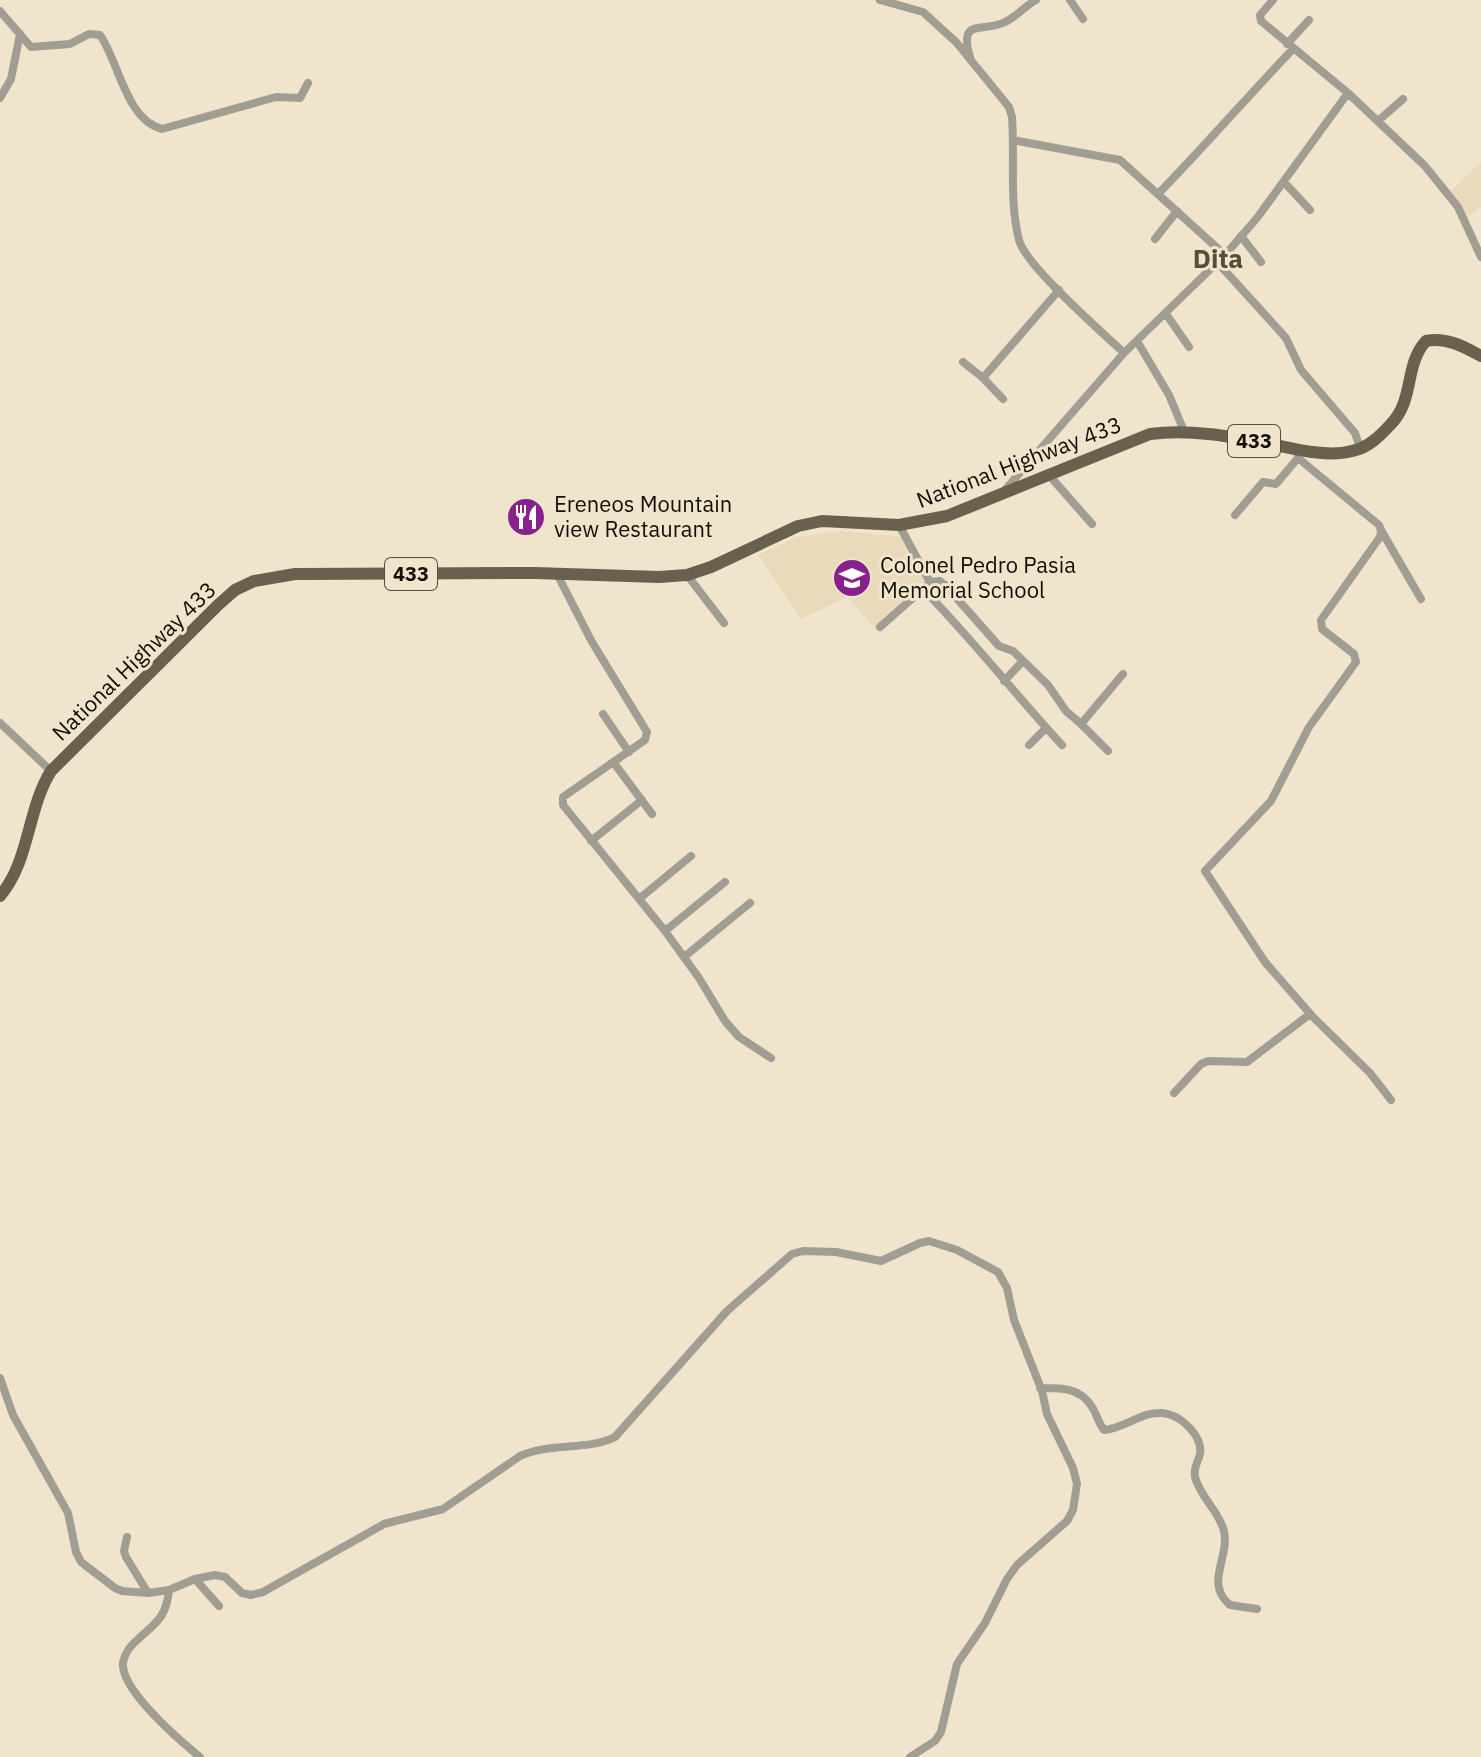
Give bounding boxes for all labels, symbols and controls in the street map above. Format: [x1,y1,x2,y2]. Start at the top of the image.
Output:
district label: Dita [1193,241,1243,275]
street label: National Highway 433 [912,409,1126,514]
road number: 433 [1228,425,1280,457]
place label: Ereneos Mountain view Restaurant [554,489,732,543]
restaurant icon: Ereneos Mountain view Restaurant [505,496,547,538]
place label: Colonel Pedro Pasia Memorial School [880,550,1076,604]
school or university icon: Colonel Pedro Pasia Memorial School [831,557,873,599]
road number: 433 [385,558,437,590]
street label: National Highway 433 [45,575,222,747]

